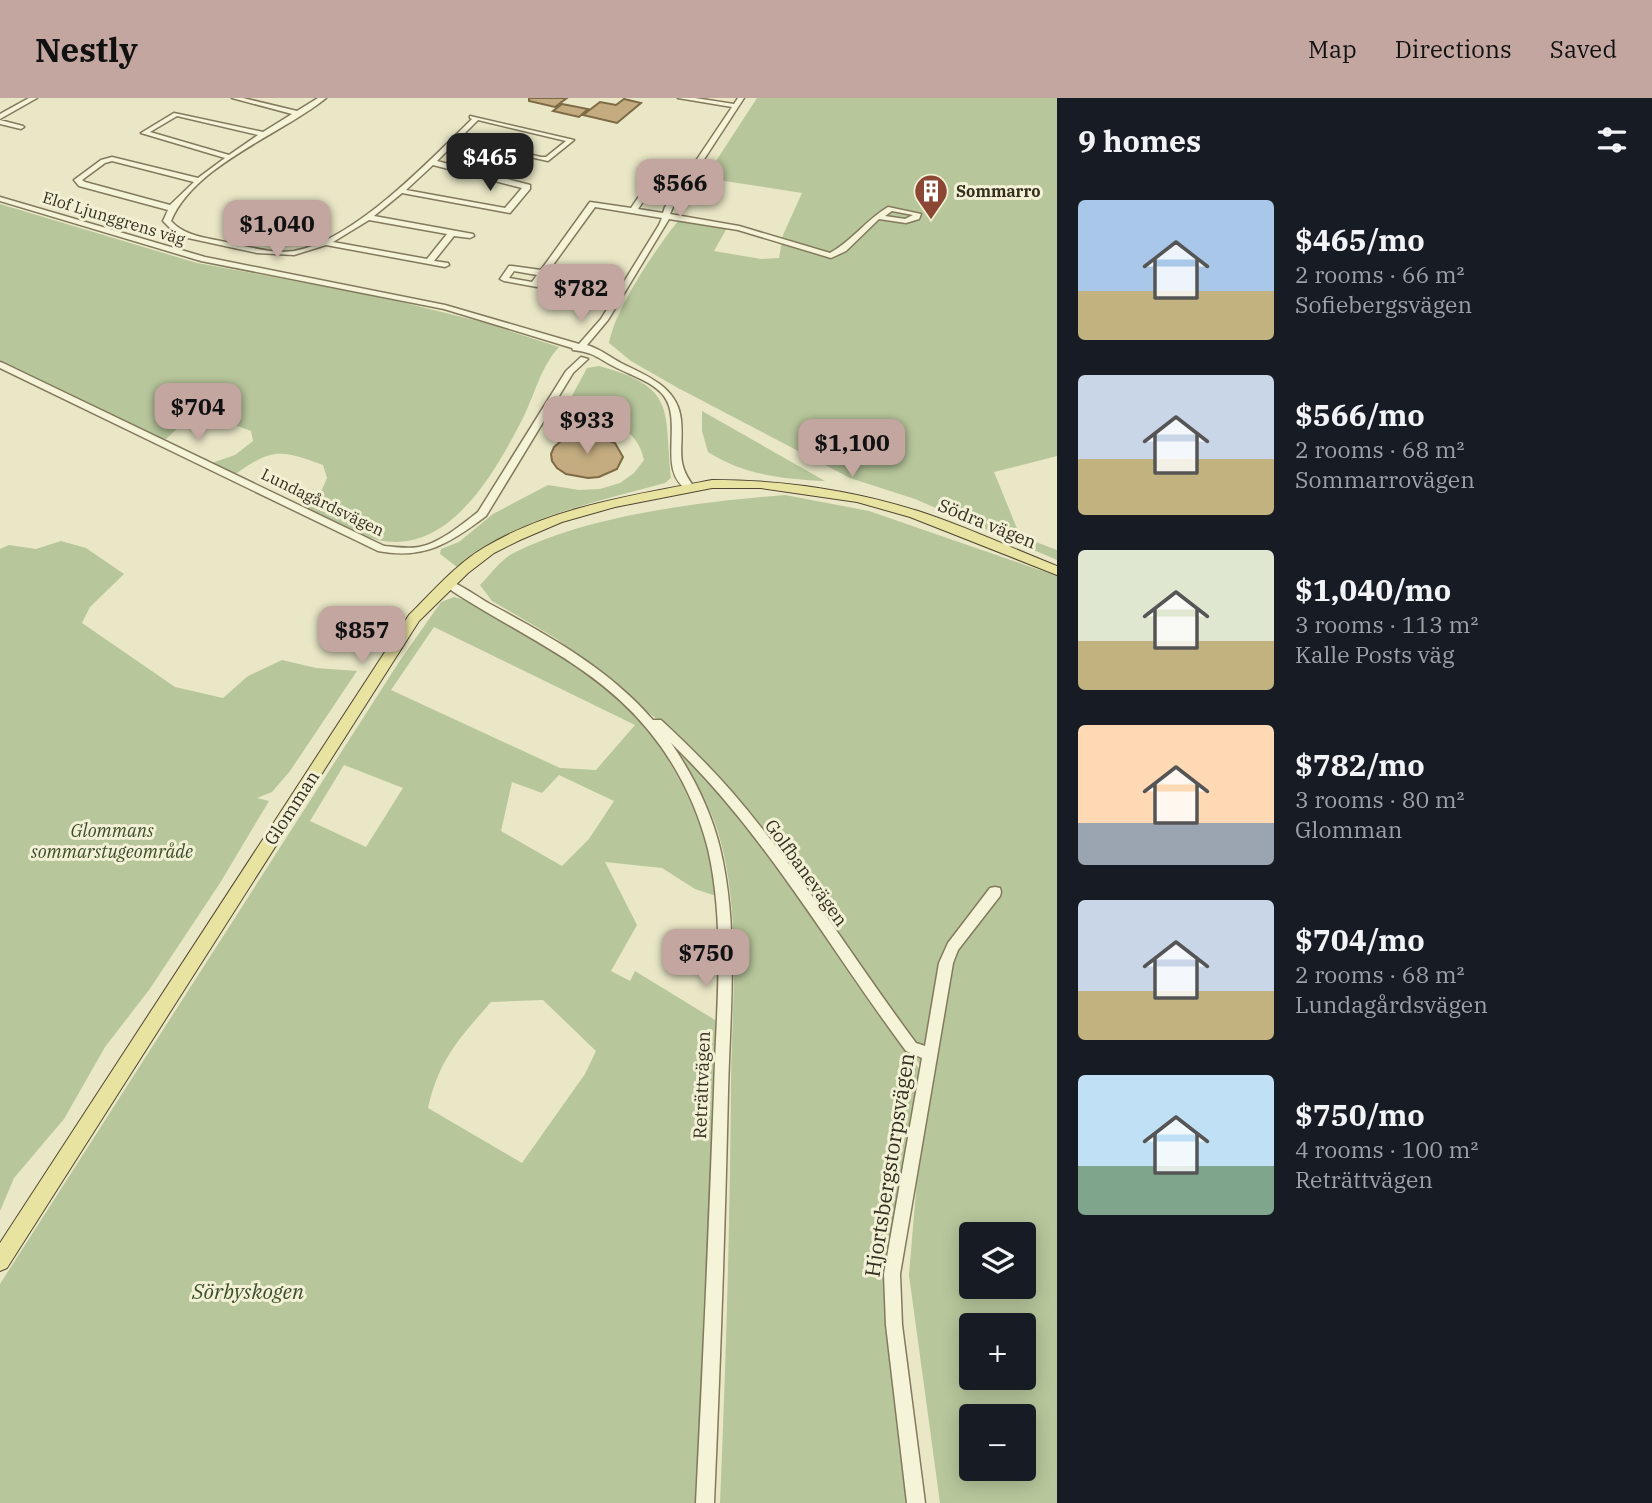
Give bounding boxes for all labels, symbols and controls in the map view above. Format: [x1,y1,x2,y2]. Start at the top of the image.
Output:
text: Nestly [35,28,138,71]
text: Map [1308,33,1357,65]
text: Directions [1395,33,1512,65]
text: Saved [1550,33,1617,65]
text: 9 homes [1078,121,1201,160]
icon: filters [1593,121,1631,159]
pin: $465 [449,134,531,193]
text: $465 [462,141,518,171]
pin: $566 [639,159,721,219]
text: $566 [652,167,708,197]
building icon: Sommarro [912,172,950,221]
place label: Sommarro [956,181,1041,201]
street label: Elof Ljunggrens väg [40,187,188,249]
pin: $1,040 [220,200,334,260]
text: $1,040 [239,208,315,238]
text: $465/mo [1295,220,1425,259]
icon: home [1134,228,1218,312]
text: 2 rooms · 66 m² [1295,259,1465,289]
pin: $782 [540,264,622,324]
text: $782 [553,272,609,302]
text: Sofiebergsvägen [1295,289,1472,319]
pin: $704 [157,384,239,443]
text: $704 [170,391,226,421]
text: $566/mo [1295,395,1425,434]
pin: $933 [546,396,628,456]
icon: home [1134,403,1218,487]
text: $933 [559,404,615,434]
pin: $1,100 [795,420,909,479]
text: $1,100 [814,427,890,457]
text: 2 rooms · 68 m² [1295,434,1465,464]
street label: Lundagårdsvägen [258,464,388,540]
text: Sommarrovägen [1295,464,1475,494]
street label: Södra vägen [935,493,1040,554]
text: $1,040/mo [1295,570,1451,609]
icon: home [1134,578,1218,662]
pin: $857 [321,606,403,666]
text: 3 rooms · 113 m² [1295,609,1478,639]
text: $857 [334,614,390,644]
text: Kalle Posts väg [1295,639,1455,669]
text: $782/mo [1295,745,1425,784]
icon: home [1134,753,1218,837]
street label: Glomman [259,766,324,849]
text: 3 rooms · 80 m² [1295,784,1465,814]
text: Glomman [1295,814,1403,844]
street label: Golfbanevägen [760,815,853,931]
park label: Glommans sommarstugeområde [31,819,193,863]
text: $704/mo [1295,920,1425,959]
icon: home [1134,928,1218,1012]
pin: $750 [665,930,747,989]
text: $750 [678,937,734,967]
text: 2 rooms · 68 m² [1295,959,1465,989]
text: Lundagårdsvägen [1295,989,1488,1019]
street label: Reträttvägen [688,1031,715,1139]
street label: Hjortsbergstorpsvägen [857,1051,921,1279]
text: $750/mo [1295,1095,1425,1134]
icon: home [1134,1103,1218,1187]
text: 4 rooms · 100 m² [1295,1134,1478,1164]
text: Reträttvägen [1295,1164,1433,1194]
map controls [959,1222,1036,1481]
button: layers [959,1222,1036,1299]
park label: Sörbyskogen [191,1277,304,1305]
button: + [959,1313,1036,1390]
button: − [959,1404,1036,1481]

